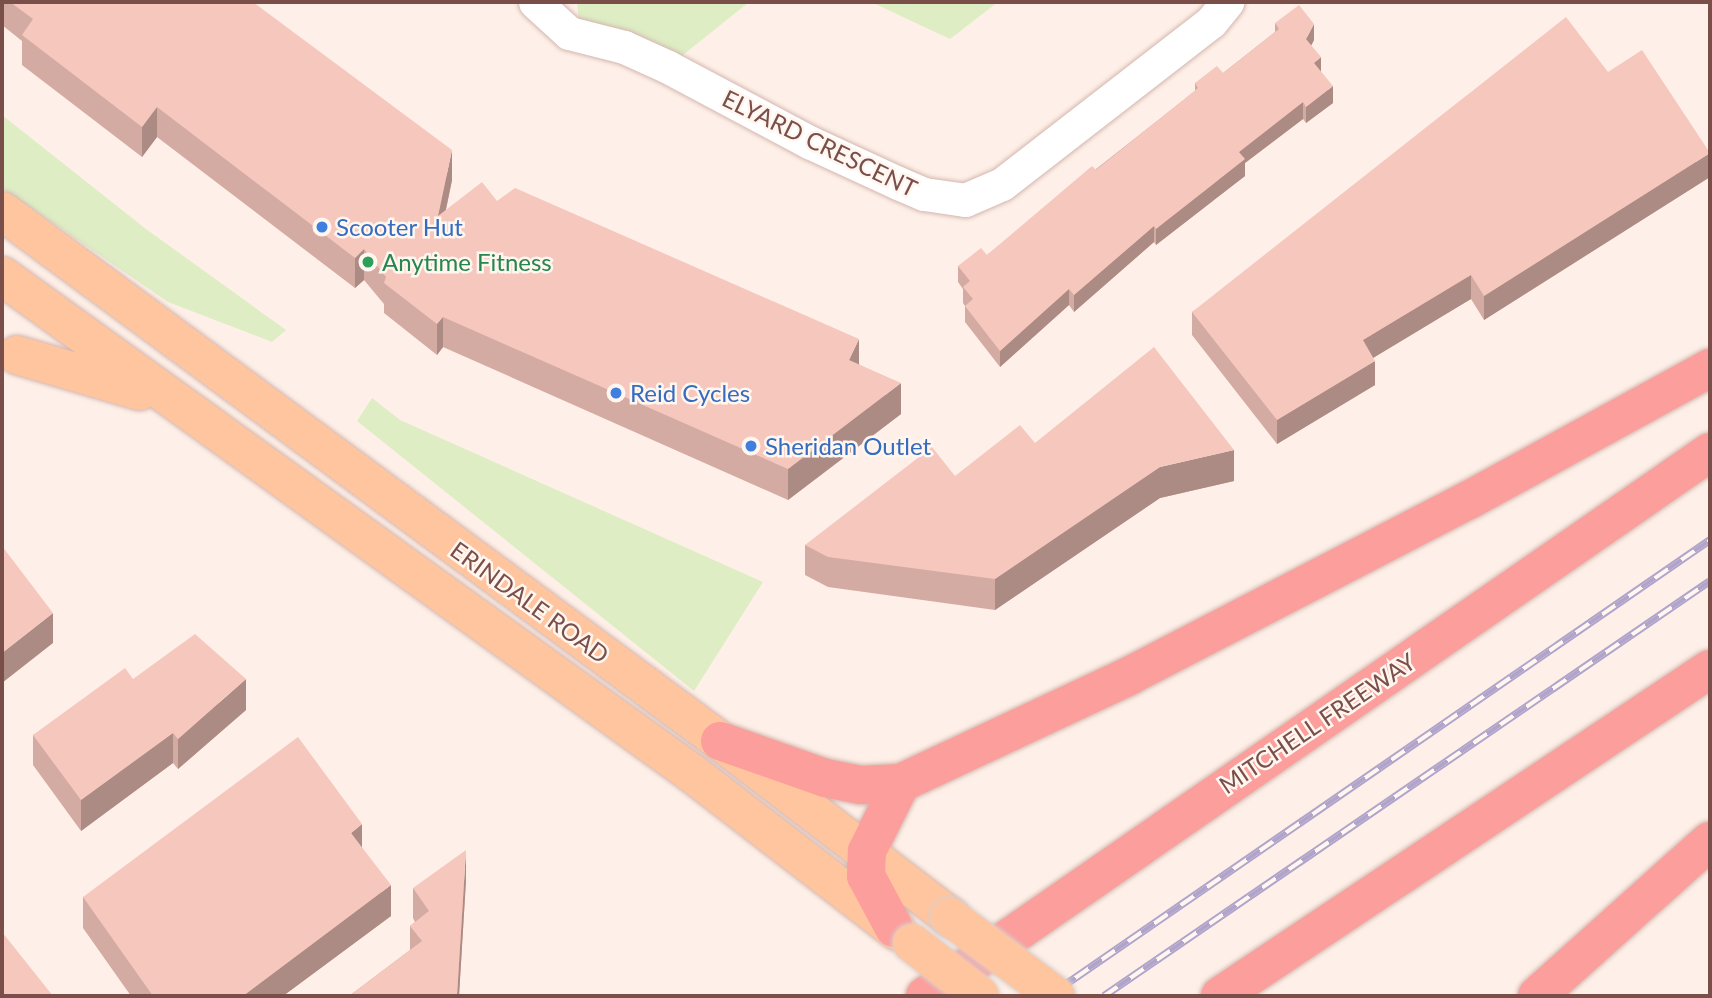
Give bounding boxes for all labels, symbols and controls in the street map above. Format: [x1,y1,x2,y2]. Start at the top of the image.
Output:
street label: ELYARD CRESCENT [718,83,922,203]
place label: Scooter Hut [336,213,463,241]
marker: Scooter Hut [314,219,330,235]
place label: Anytime Fitness [382,248,552,276]
marker: Anytime Fitness [360,254,376,270]
place label: Reid Cycles [630,379,750,407]
marker: Reid Cycles [608,385,624,401]
place label: Sheridan Outlet [765,432,931,460]
marker: Sheridan Outlet [743,438,759,454]
street label: ERINDALE ROAD [445,535,615,669]
street label: MITCHELL FREEWAY [1213,646,1421,800]

